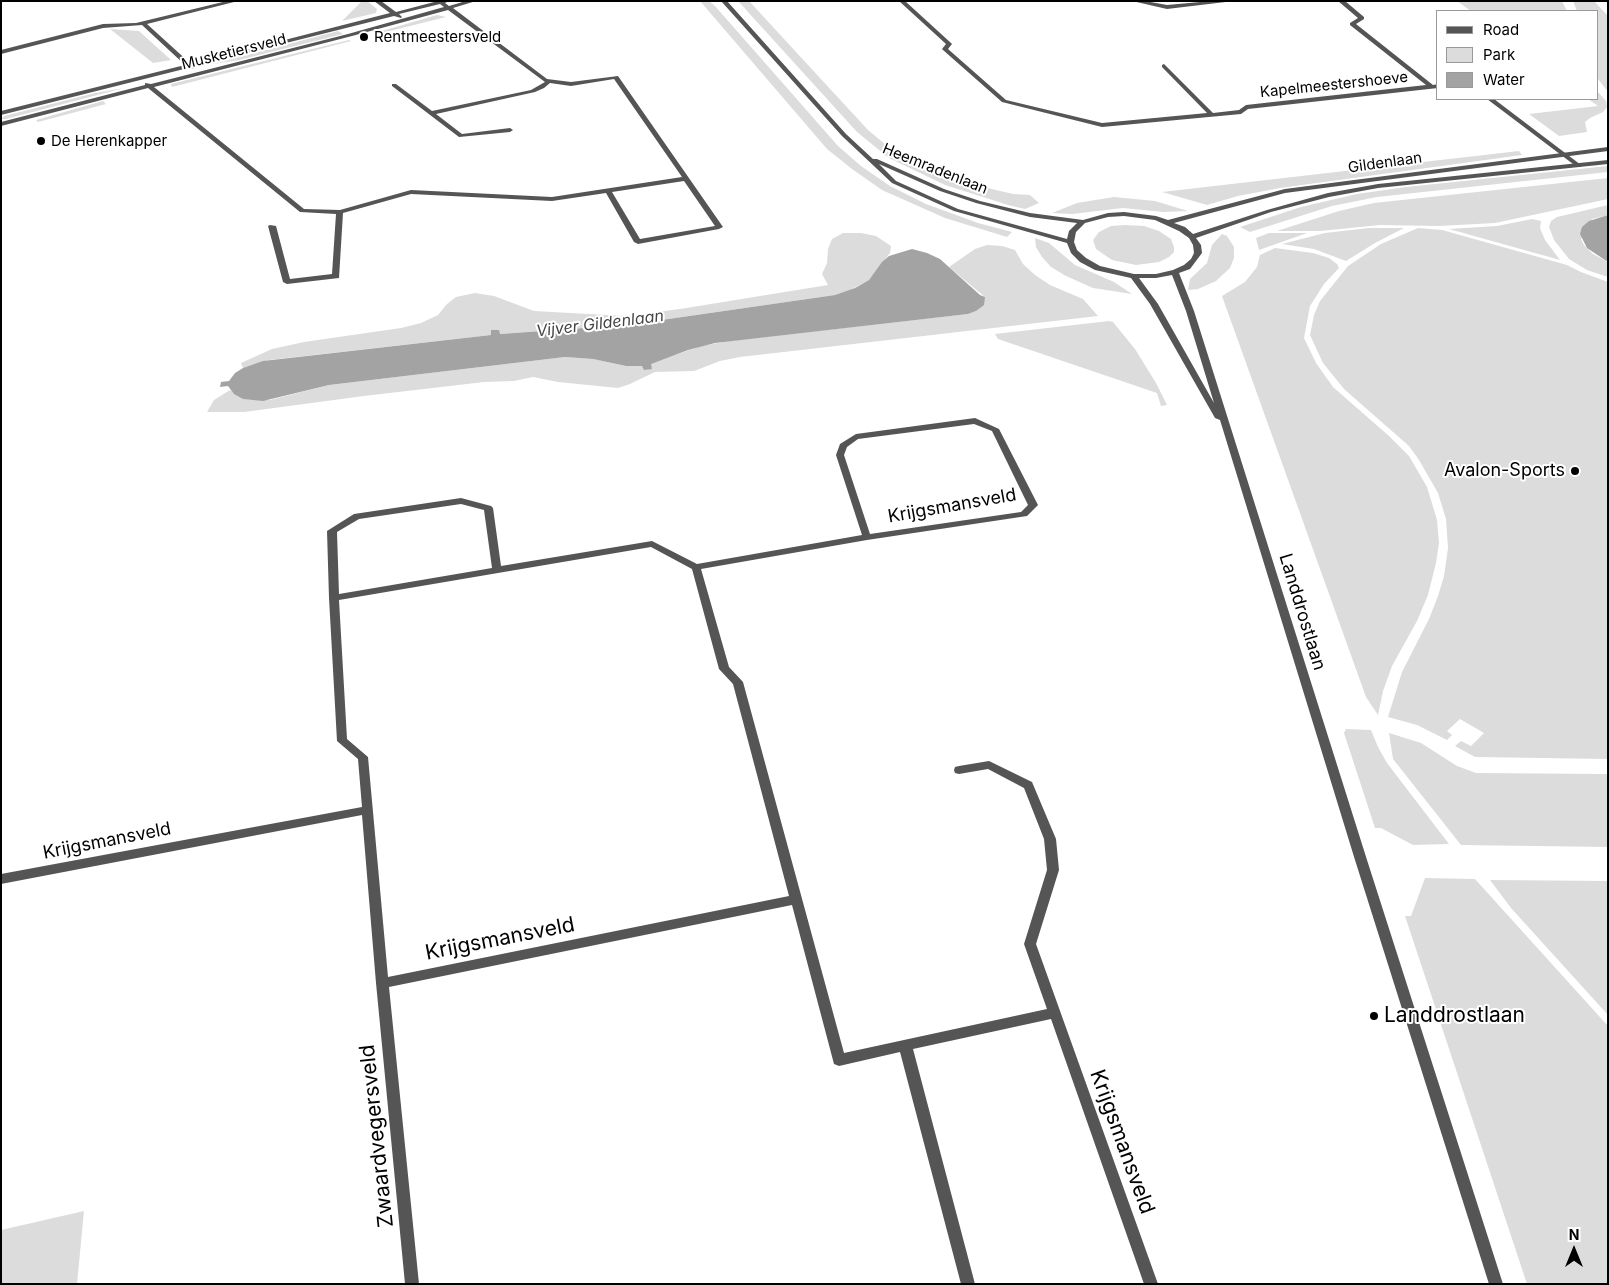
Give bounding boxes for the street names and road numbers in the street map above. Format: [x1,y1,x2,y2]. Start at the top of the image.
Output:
street label: Musketiersveld [180,30,288,74]
street label: Kapelmeestershoeve [1259,68,1409,102]
street label: Heemradenlaan [880,140,990,198]
street label: Gildenlaan [1347,149,1423,177]
street label: Krijgsmansveld [886,484,1018,528]
street label: Landdrostlaan [1274,551,1330,673]
street label: Krijgsmansveld [41,818,173,864]
street label: Krijgsmansveld [423,912,577,966]
street label: Zwaardvegersveld [355,1043,399,1229]
street label: Krijgsmansveld [1084,1066,1160,1218]

